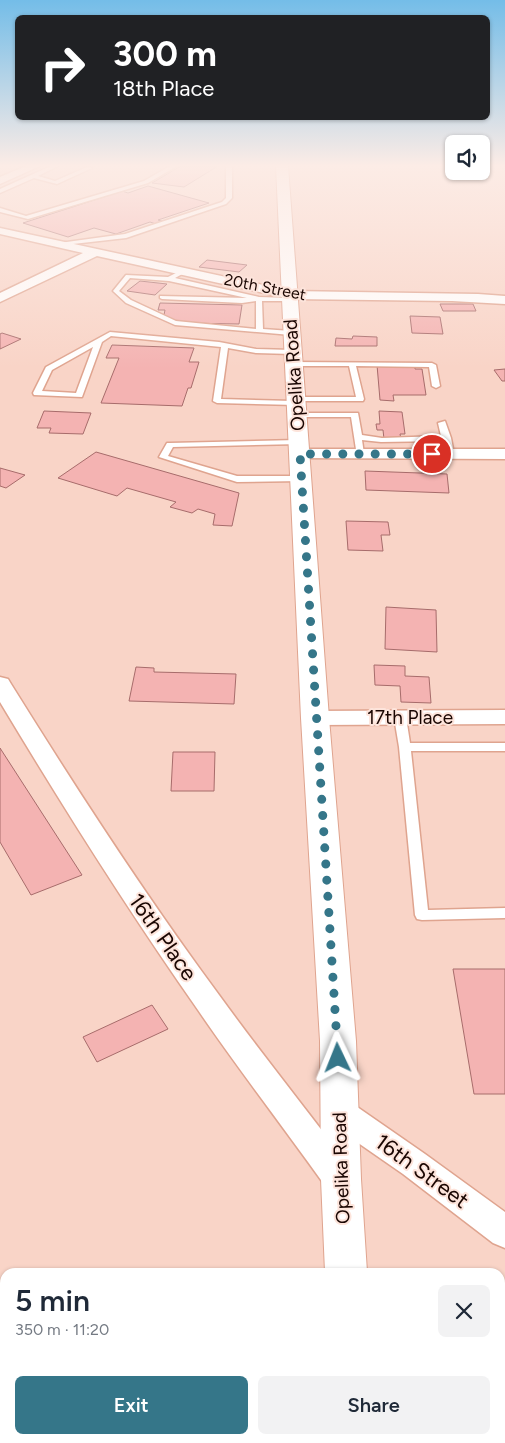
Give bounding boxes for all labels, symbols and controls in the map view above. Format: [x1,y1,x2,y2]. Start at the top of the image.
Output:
text: 300 m [113,33,217,75]
icon: right [30,35,95,100]
text: 18th Place [113,75,214,102]
map controls [445,135,490,180]
button: sound [445,135,490,180]
street label: 20th Street [222,270,308,304]
street label: Opelika Road [279,318,309,432]
pin [411,433,453,475]
icon: arrive [418,440,446,468]
street label: 17th Place [367,706,453,729]
street label: 16th Place [123,888,203,986]
position arrow [311,1031,363,1083]
street label: Opelika Road [328,1112,354,1224]
street label: 16th Street [370,1128,474,1214]
text: 5 min [15,1282,90,1319]
button: close [438,1285,490,1337]
text: 350 m · 11:20 [15,1320,109,1339]
button: Exit [15,1376,248,1434]
button: Share [258,1376,490,1434]

